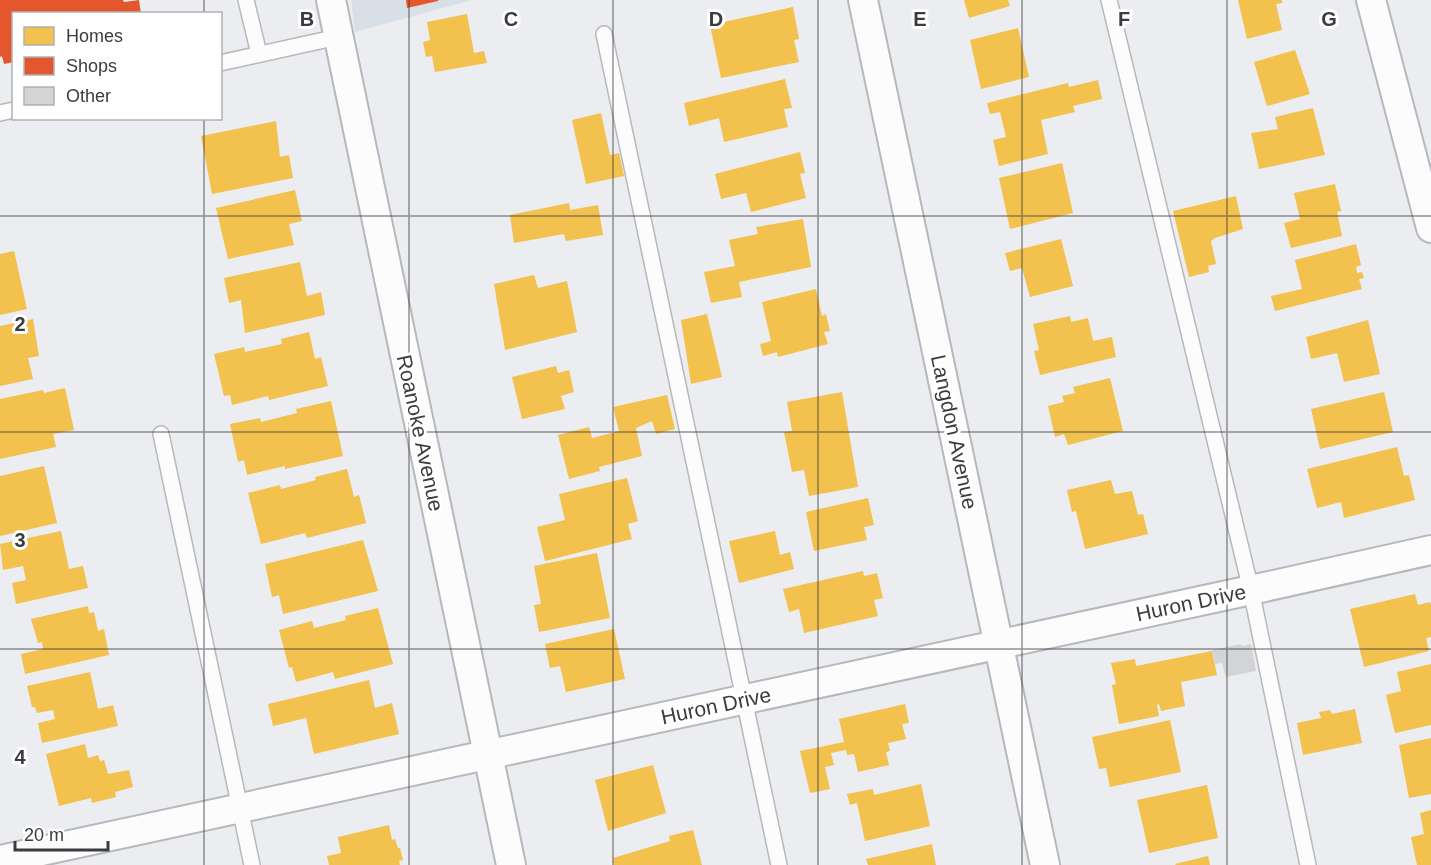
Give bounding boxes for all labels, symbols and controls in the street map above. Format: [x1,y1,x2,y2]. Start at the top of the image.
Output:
text: B [300,8,314,30]
text: C [504,8,518,30]
text: D [709,8,723,30]
text: E [913,8,927,30]
text: F [1118,8,1130,30]
text: G [1321,8,1337,30]
legend [12,12,222,120]
text: Homes [66,26,123,46]
text: Shops [66,56,117,76]
text: Other [66,86,111,106]
text: 2 [14,313,26,335]
street label: Roanoke Avenue [393,352,448,513]
street label: Langdon Avenue [927,353,982,511]
text: 3 [14,529,26,551]
street label: Huron Drive [1134,580,1248,625]
street label: Huron Drive [659,683,773,728]
text: 4 [14,746,26,768]
scale bar [15,814,108,852]
text: 20 m [24,825,64,845]

